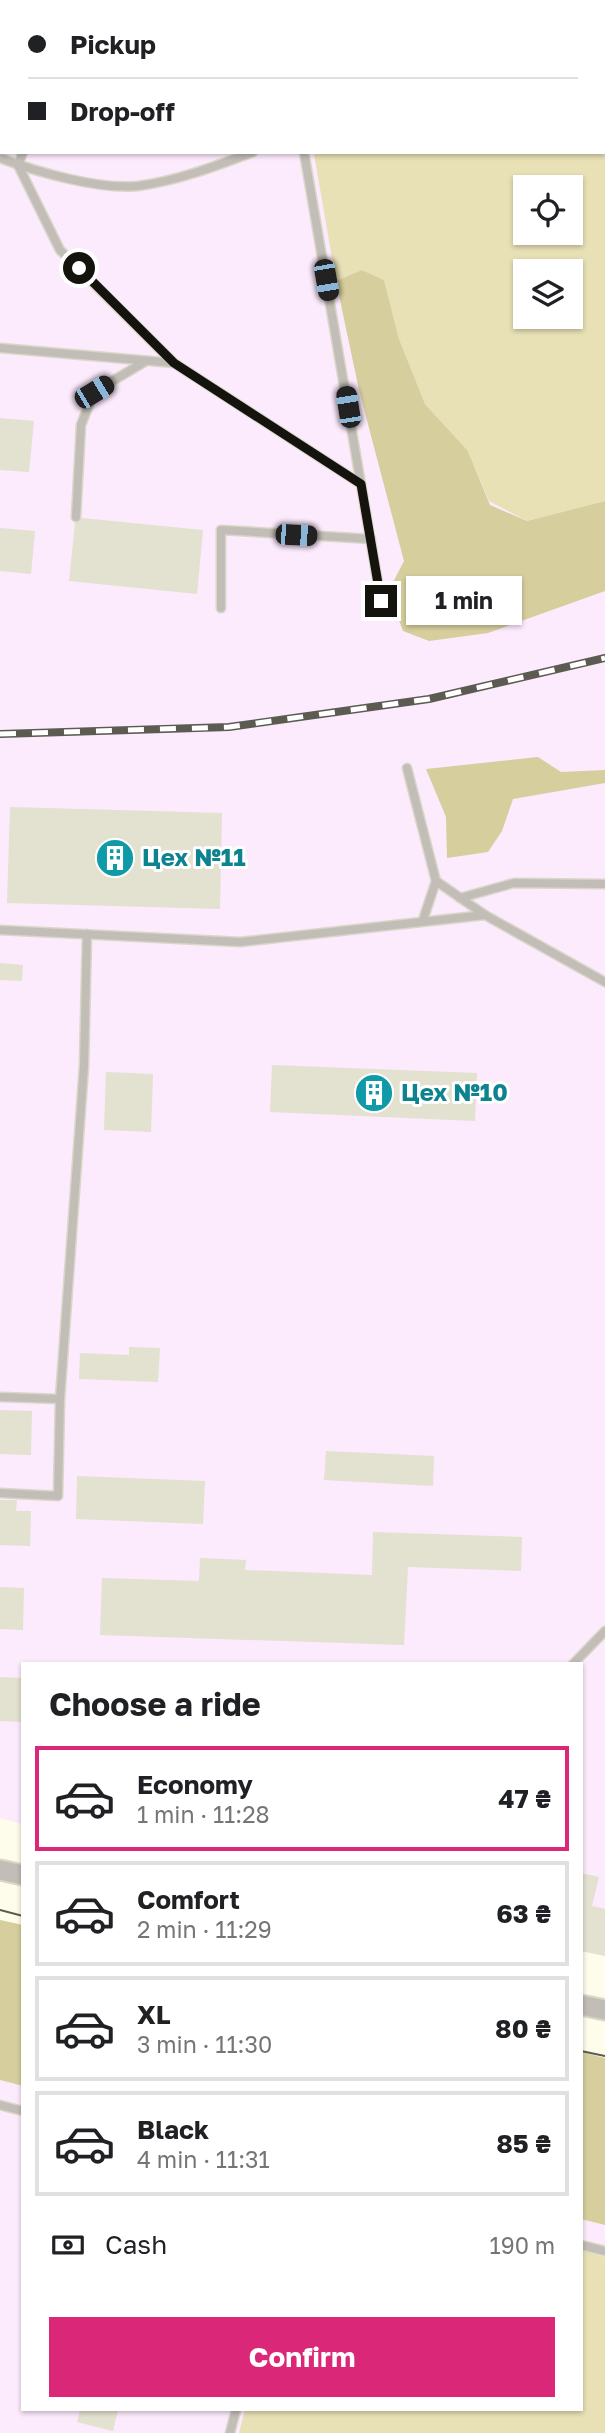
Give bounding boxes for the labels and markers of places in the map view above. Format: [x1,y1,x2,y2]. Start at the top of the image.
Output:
building icon: Цех №11 [94,837,136,879]
place label: Цех №11 [142,842,246,871]
building icon: Цех №10 [353,1072,395,1114]
place label: Цех №10 [401,1077,508,1106]

